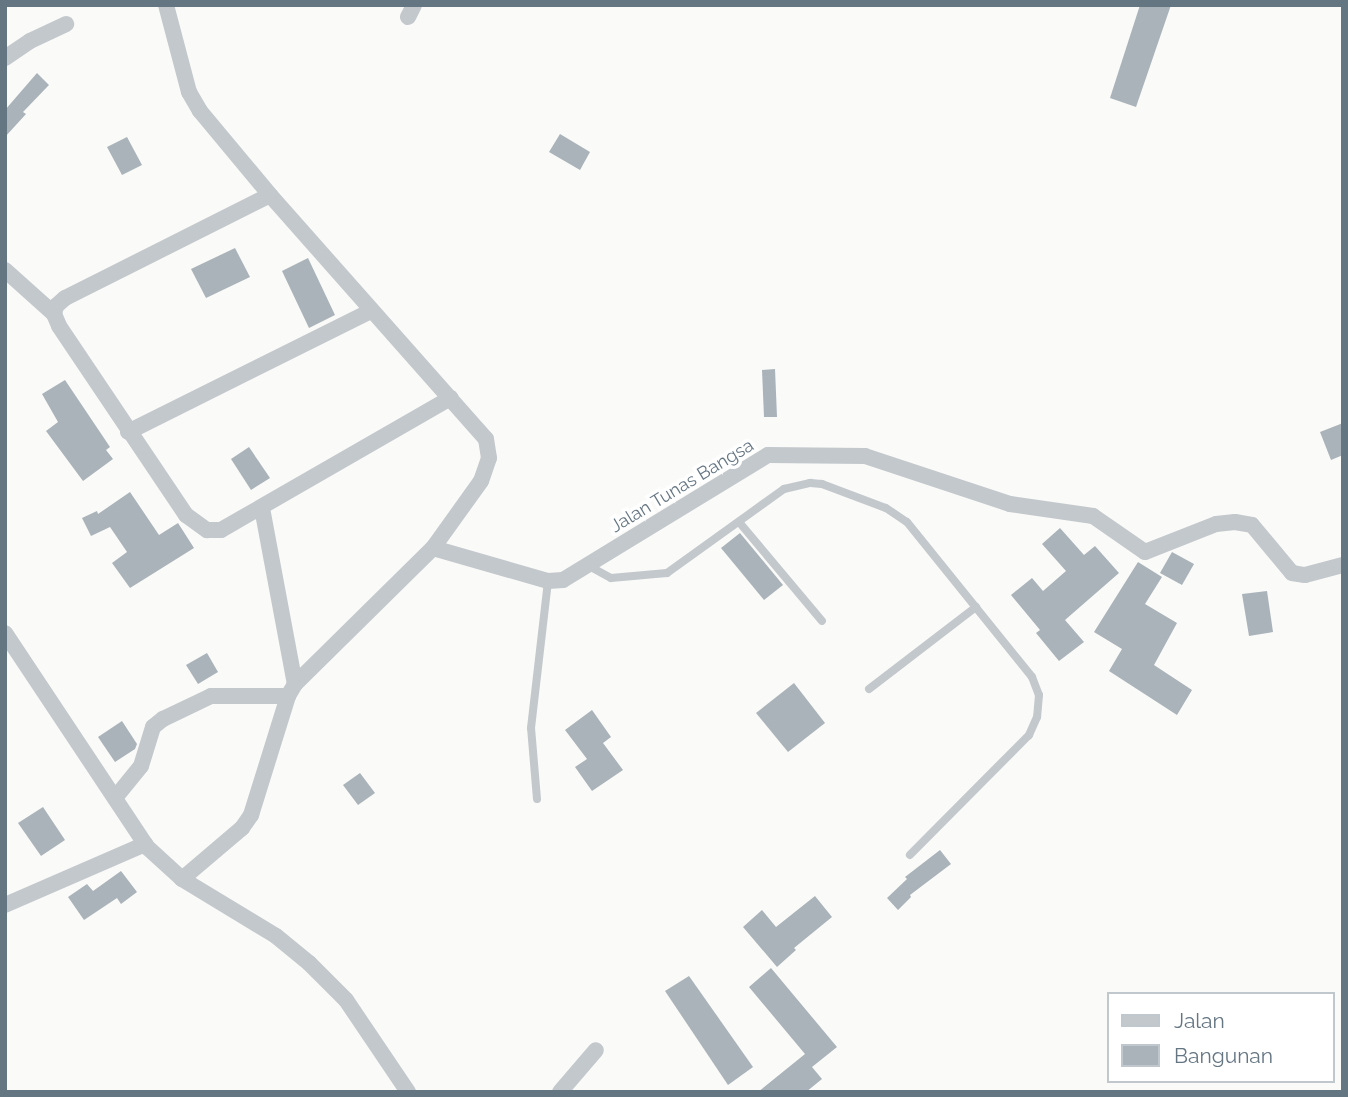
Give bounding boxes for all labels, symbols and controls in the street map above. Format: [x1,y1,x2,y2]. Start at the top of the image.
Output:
street label: Jalan Tunas Bangsa [606,435,758,537]
legend [1106,992,1334,1083]
text: Jalan [1174,1008,1225,1033]
text: Bangunan [1174,1043,1273,1068]

